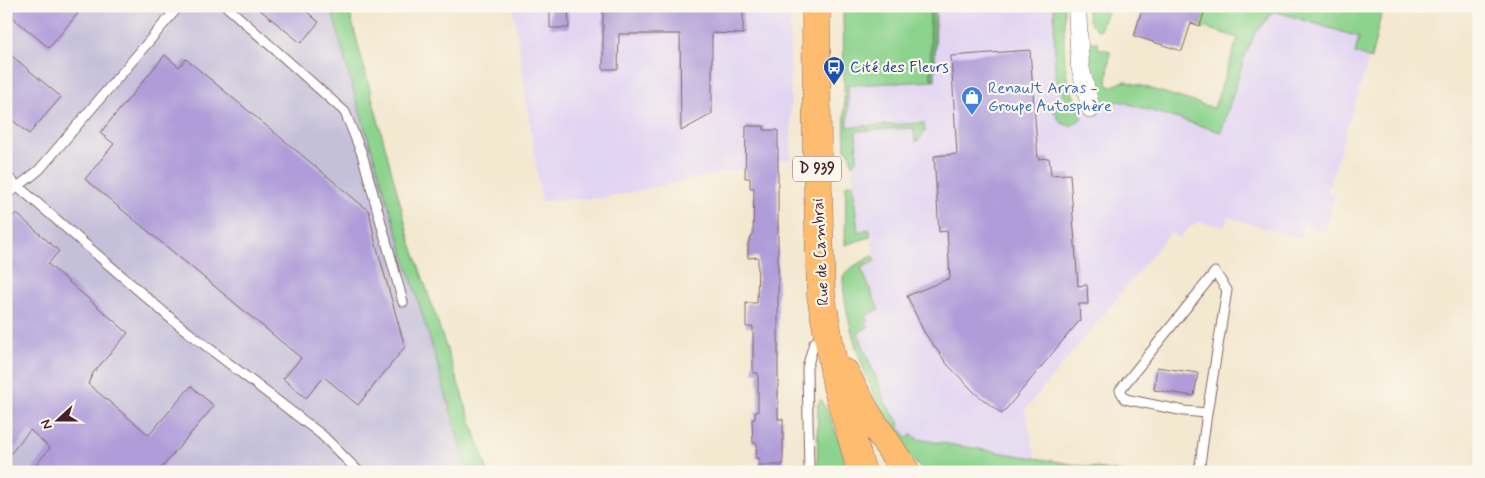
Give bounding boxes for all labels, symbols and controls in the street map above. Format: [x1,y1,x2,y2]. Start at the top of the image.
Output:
bus stop icon: Cité des Fleurs [822,55,846,86]
place label: Cité des Fleurs [850,57,949,78]
place label: Renault Arras - Groupe Autosphère [988,78,1112,117]
shop icon: Renault Arras - Groupe Autosphère [960,85,984,116]
road number: D 939 [793,156,841,182]
street label: Rue de Cambrai [808,197,834,306]
north arrow [32,396,82,446]
text: N [37,417,57,432]

